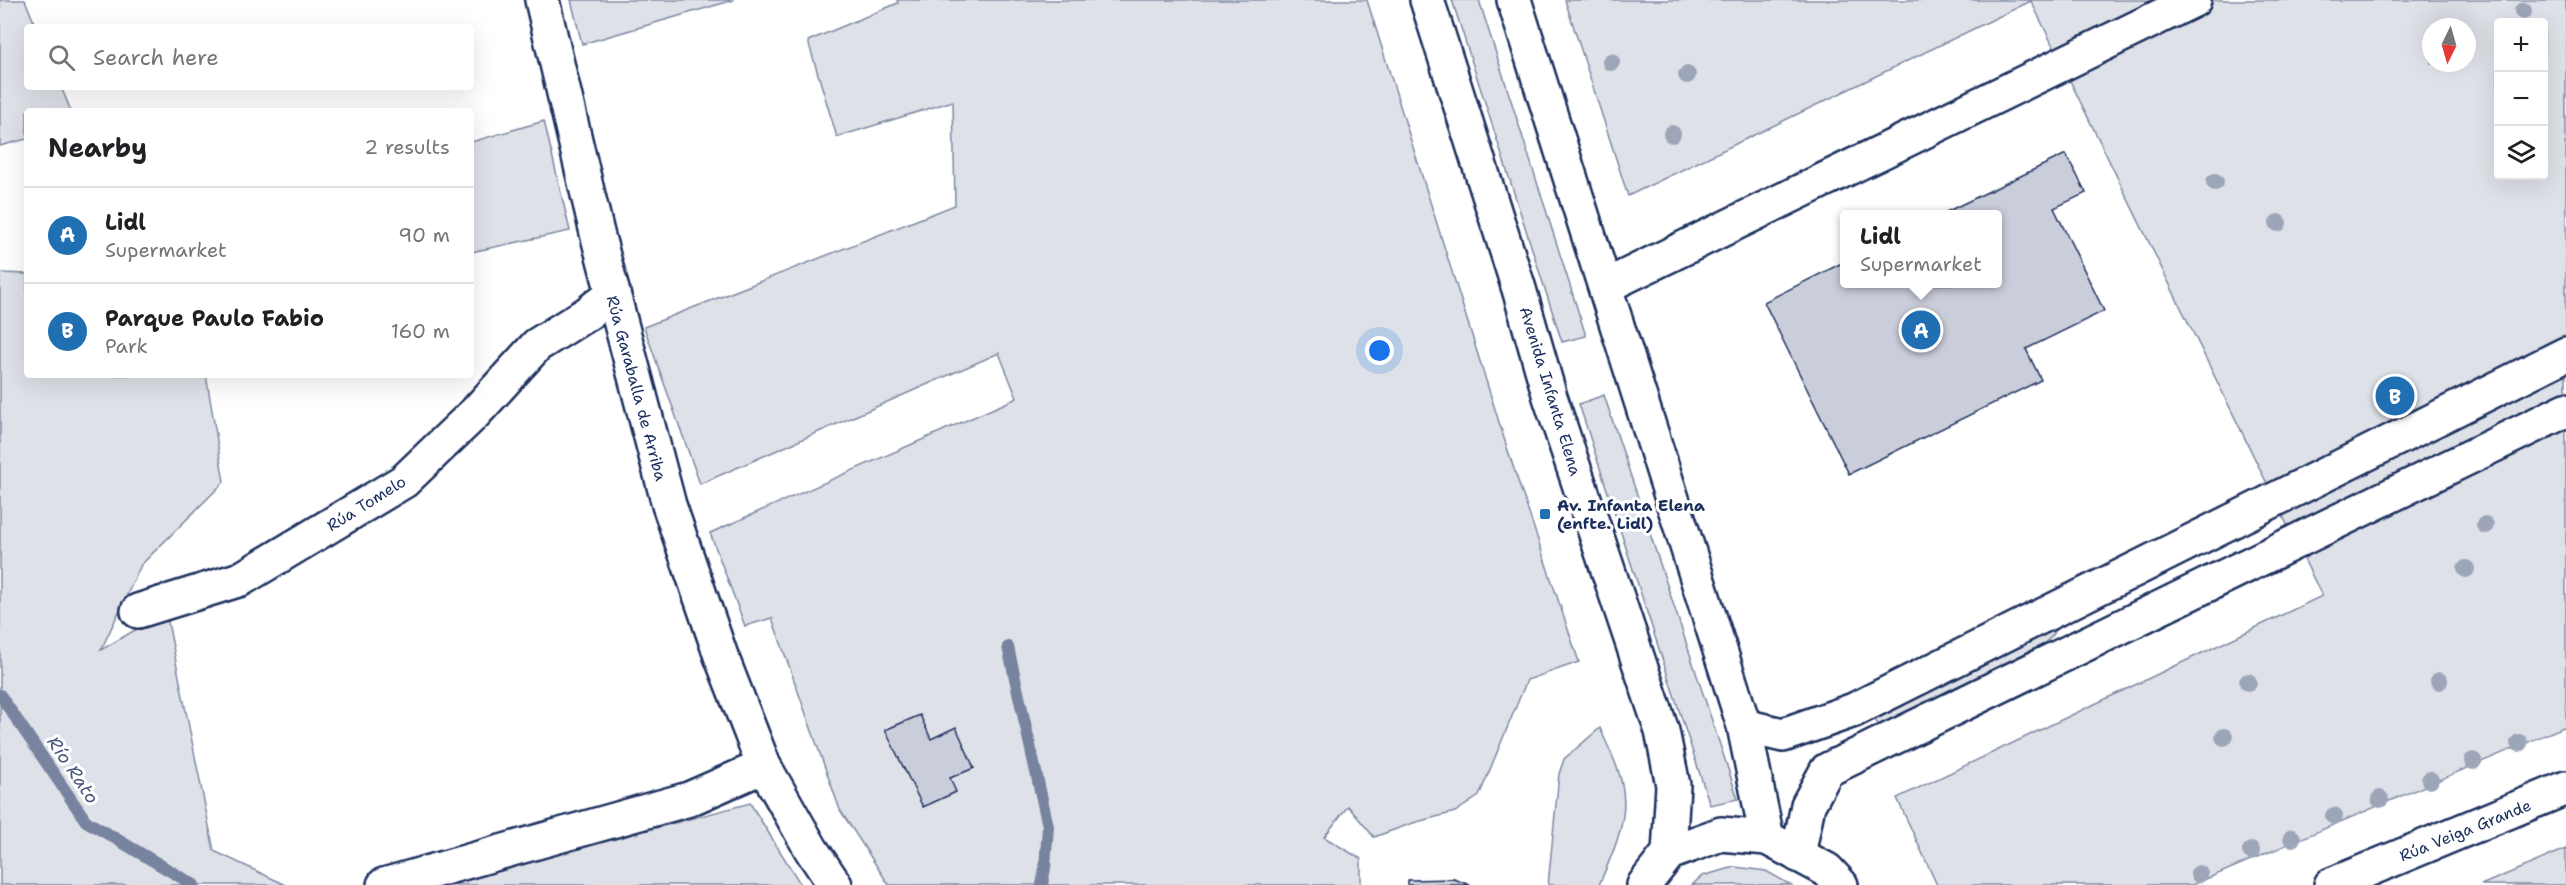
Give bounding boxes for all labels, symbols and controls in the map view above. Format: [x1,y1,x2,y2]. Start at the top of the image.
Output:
north arrow [2422,18,2476,72]
map controls [2494,18,2548,180]
button: + [2494,18,2548,72]
search box [24,24,474,90]
icon: search [45,41,78,74]
text: Search here [93,43,219,72]
button: − [2494,72,2548,126]
button: layers [2494,126,2548,180]
text: Nearby [48,130,147,165]
text: 2 results [364,134,450,160]
text: Lidl [105,208,146,237]
popup [1840,210,2002,288]
text: A [60,222,75,248]
text: 90 m [398,222,450,248]
text: Lidl [1860,222,1901,251]
text: Supermarket [105,237,227,263]
text: Supermarket [1860,251,1982,277]
street label: Rúa Garaballa de Arriba [602,293,671,483]
text: Parque Paulo Fabio [105,304,324,333]
street label: Avenida Infanta Elena [1515,304,1586,478]
pin: A [1902,308,1940,352]
text: B [61,318,74,344]
text: 160 m [391,318,450,344]
text: Park [105,333,148,359]
your location [1365,336,1394,365]
pin: B [2376,374,2414,418]
street label: Rúa Tomelo [323,471,410,536]
place label: Av. Infanta Elena (enfte. Lidl) [1557,495,1705,534]
marker: Av. Infanta Elena (enfte. Lidl) [1538,507,1552,521]
water label: Río Rato [42,732,104,809]
street label: Rúa Veiga Grande [2396,794,2534,867]

